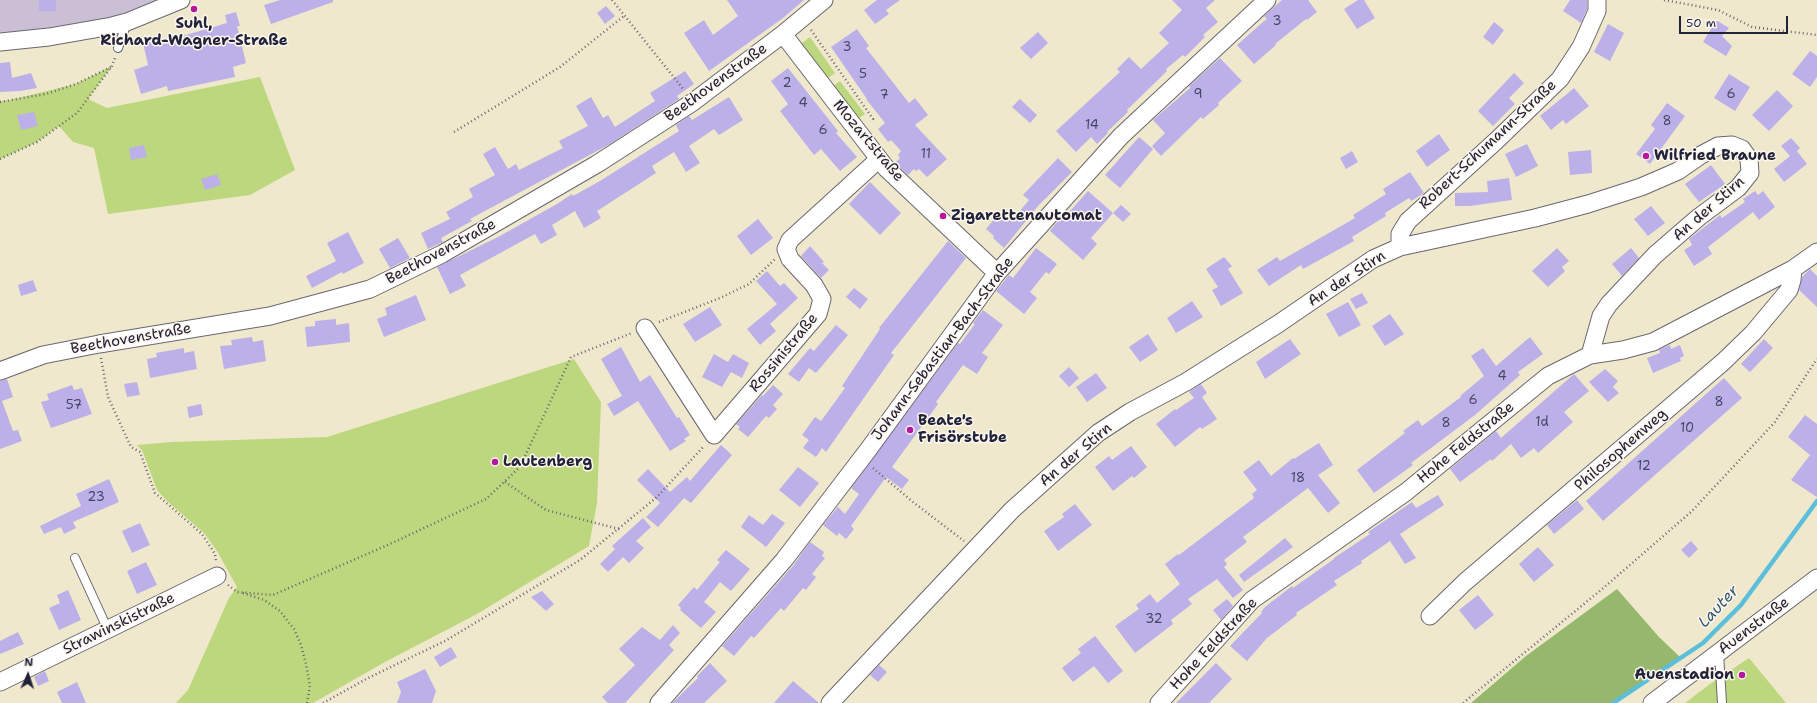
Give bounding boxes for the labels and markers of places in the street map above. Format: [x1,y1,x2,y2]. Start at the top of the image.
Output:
marker: Suhl, Richard-Wagner-Straße [189,4,199,14]
place label: Suhl, Richard-Wagner-Straße [100,15,288,50]
place label: Wilfried Braune [1654,147,1776,165]
marker: Wilfried Braune [1641,151,1651,161]
place label: Zigarettenautomat [951,207,1102,225]
marker: Zigarettenautomat [938,211,948,221]
place label: Beate's Frisörstube [918,412,1007,447]
marker: Beate's Frisörstube [905,425,915,435]
place label: Lautenberg [503,453,592,471]
marker: Lautenberg [490,457,500,467]
place label: Auenstadion [1635,666,1734,684]
marker: Auenstadion [1737,670,1747,680]

